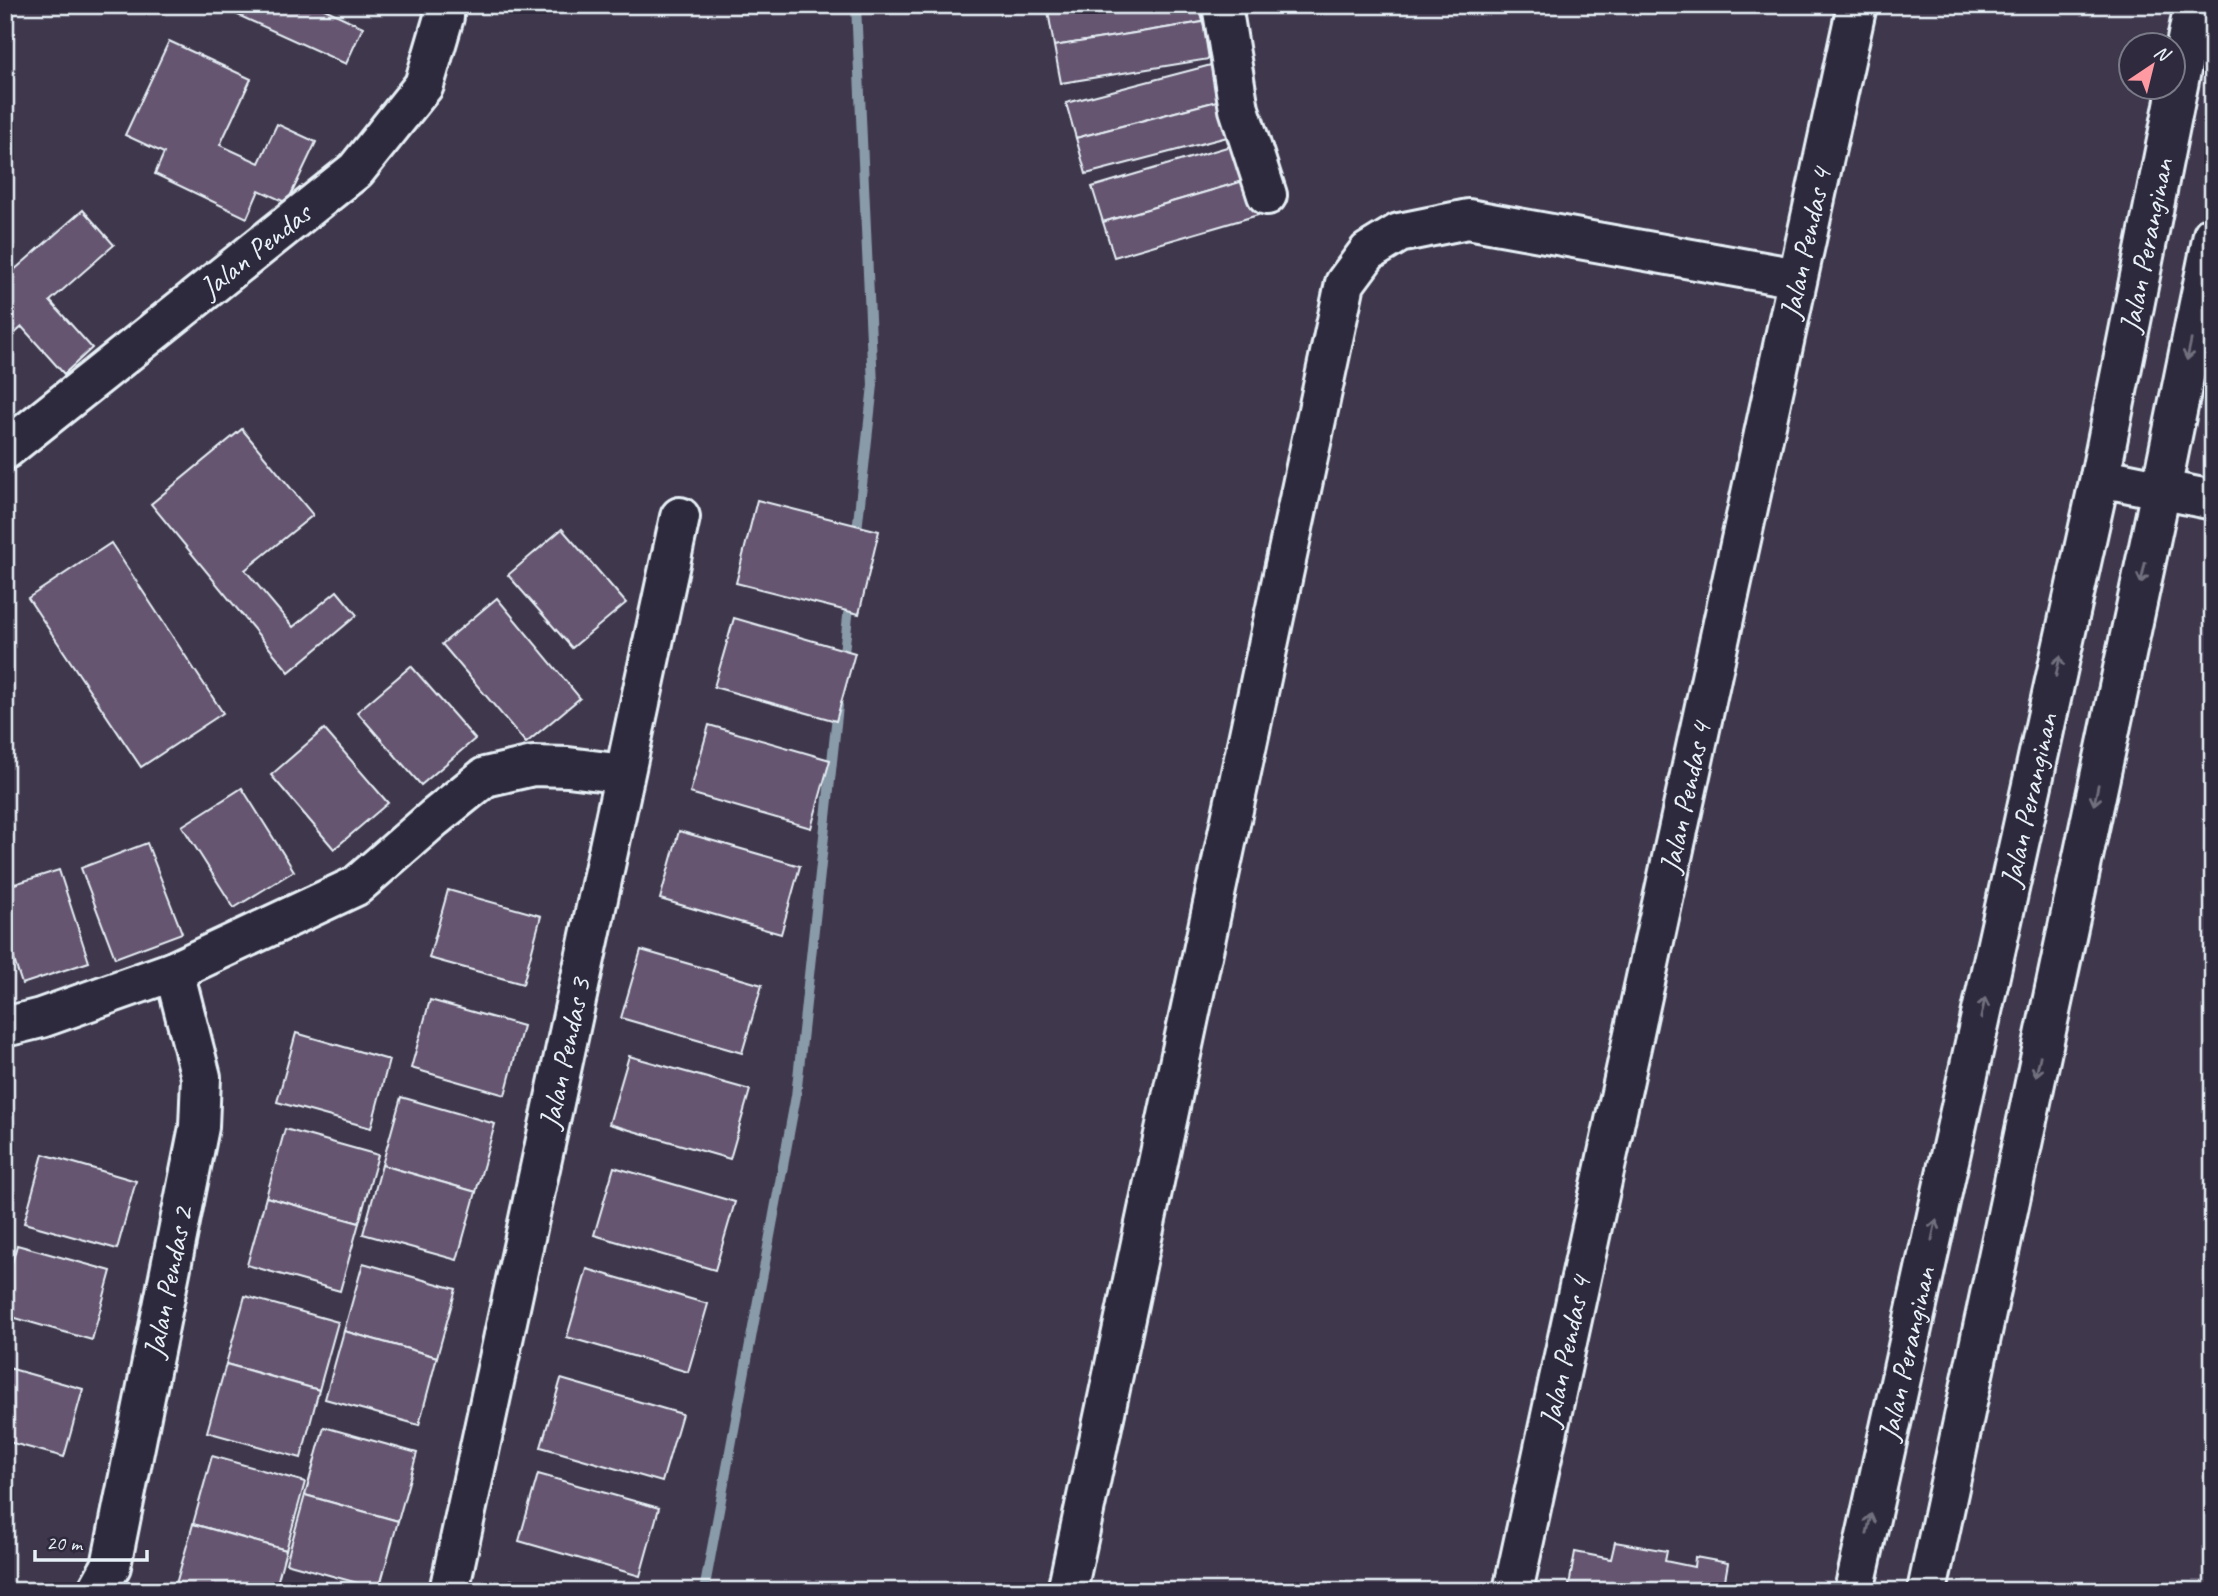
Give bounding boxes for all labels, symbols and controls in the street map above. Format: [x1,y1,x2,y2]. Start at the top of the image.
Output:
north arrow [2116,32,2186,102]
text: N [2149,40,2176,68]
street label: Jalan Peranginan [2110,154,2182,337]
street label: Jalan Pendas 4 [1770,162,1841,324]
street label: Jalan Pendas [190,193,321,308]
one-way arrow [2182,338,2196,361]
one-way arrow [2136,561,2150,584]
one-way arrow [2052,655,2066,678]
street label: Jalan Peranginan [1991,708,2067,892]
street label: Jalan Pendas 4 [1650,716,1720,878]
one-way arrow [2088,783,2102,806]
street label: Jalan Pendas 3 [530,972,600,1134]
one-way arrow [1976,997,1990,1020]
one-way arrow [2031,1054,2045,1077]
street label: Jalan Pendas 2 [134,1201,202,1363]
one-way arrow [1927,1219,1941,1242]
street label: Jalan Peranginan [1868,1262,1944,1446]
street label: Jalan Pendas 4 [1530,1271,1600,1432]
one-way arrow [1862,1513,1876,1536]
scale bar [35,1519,147,1563]
text: 20 m [46,1530,84,1556]

